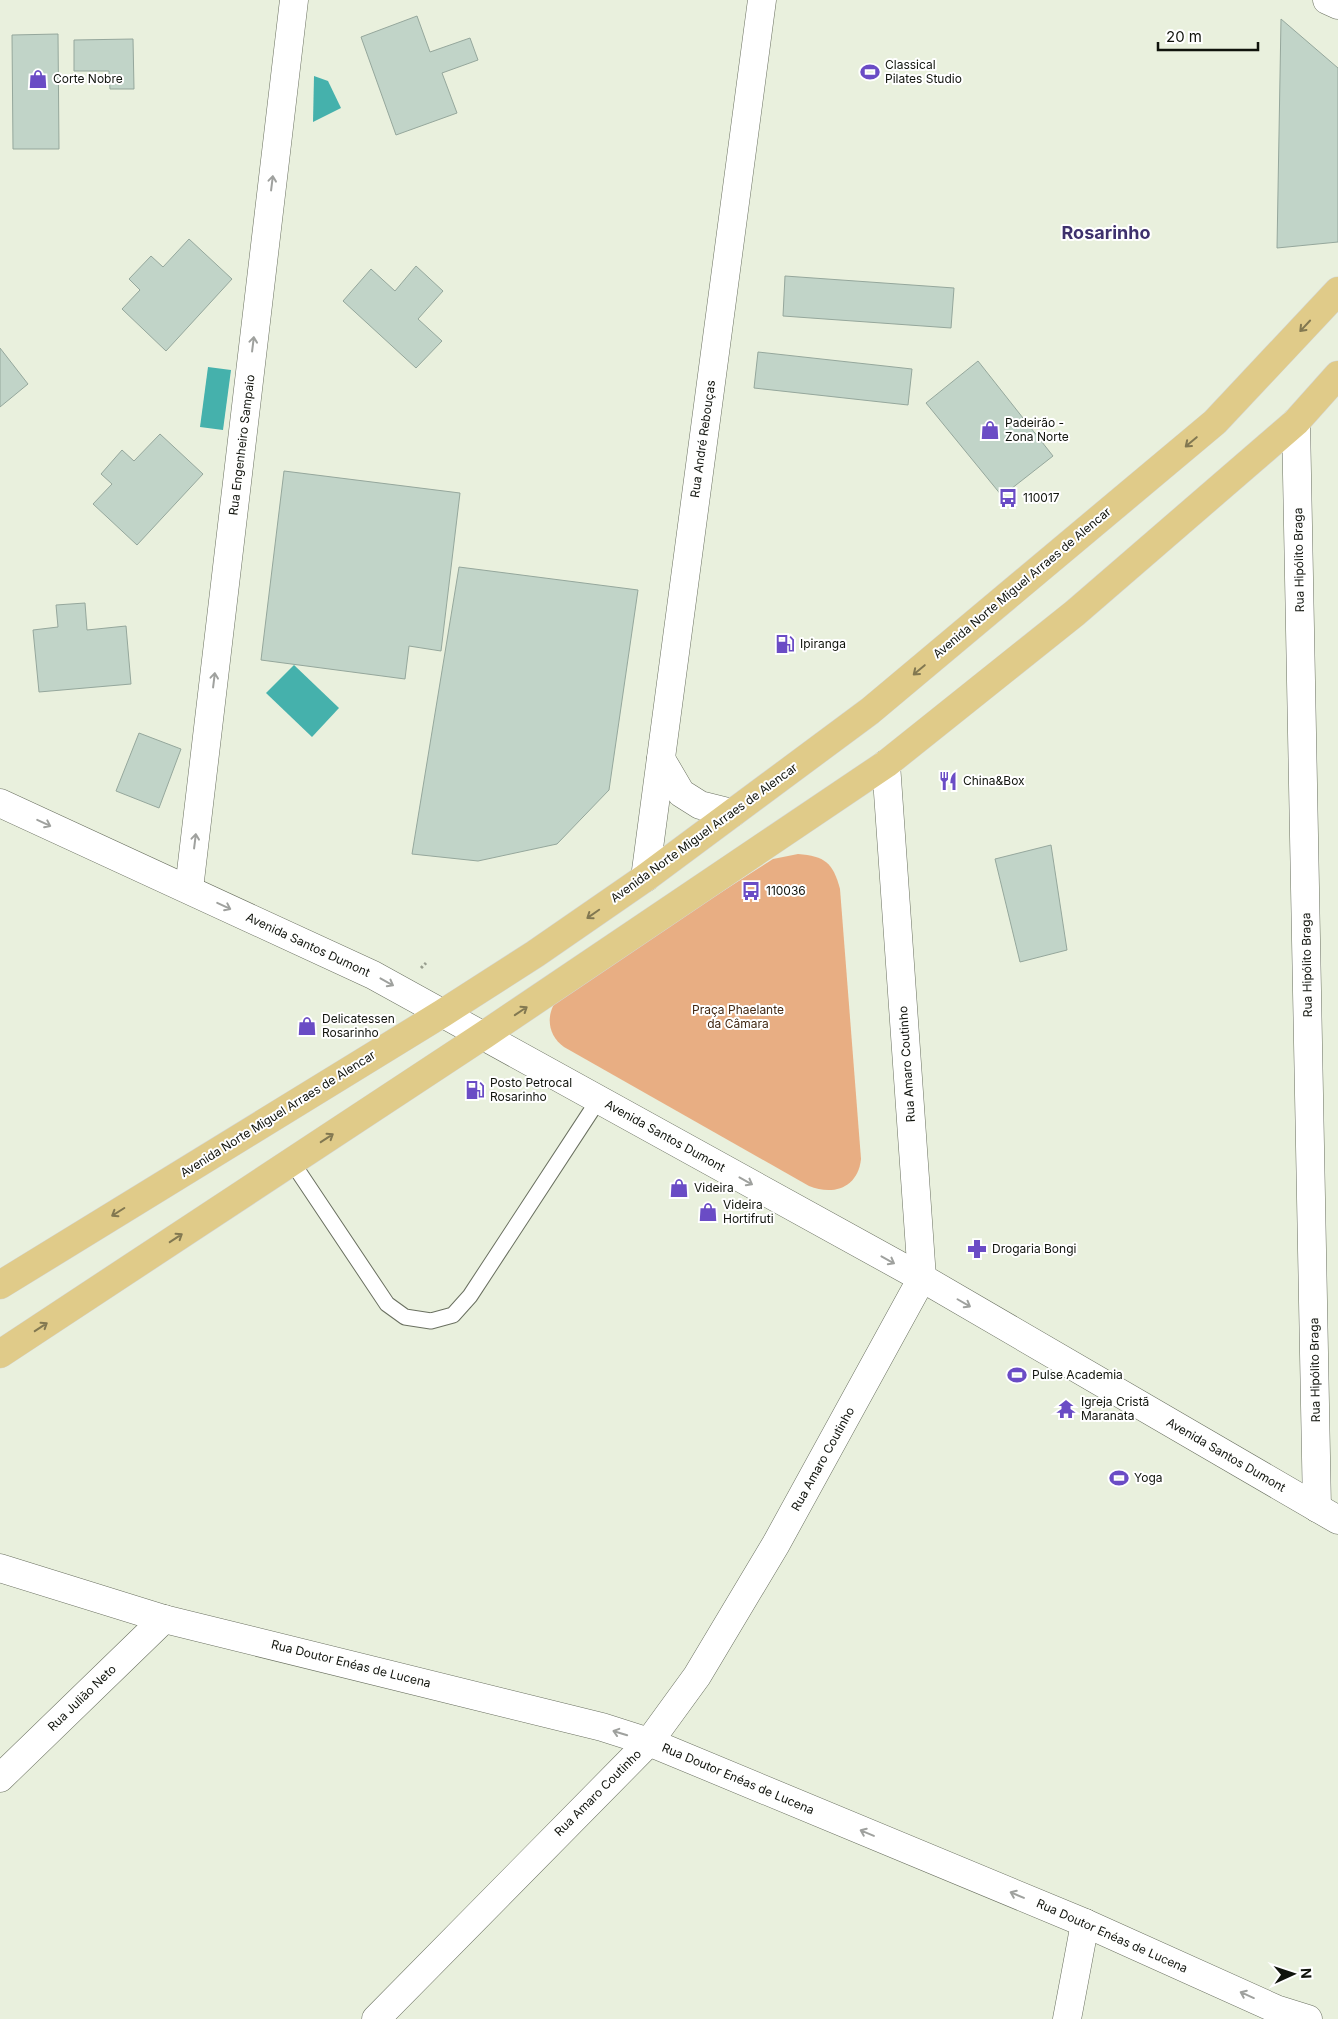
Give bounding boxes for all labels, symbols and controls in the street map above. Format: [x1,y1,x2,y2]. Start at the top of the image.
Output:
scale bar [1158,20,1258,52]
text: 20 m [1166,27,1202,46]
place label: Classical Pilates Studio [885,57,962,86]
sports icon: Classical Pilates Studio [859,61,881,83]
shop icon: Corte Nobre [27,68,49,90]
place label: Corte Nobre [53,71,123,86]
one-way arrow [267,175,277,191]
district label: Rosarinho [1062,222,1150,243]
one-way arrow [1299,320,1311,333]
one-way arrow [248,337,258,353]
street label: Rua Engenheiro Sampaio [225,374,258,516]
street label: Rua André Rebouças [687,379,718,499]
place label: Padeirão - Zona Norte [1005,415,1069,444]
shop icon: Padeirão - Zona Norte [979,419,1001,441]
one-way arrow [1185,436,1198,447]
bus stop icon: 110017 [997,487,1019,509]
place label: 110017 [1023,490,1060,505]
street label: Avenida Norte Miguel Arraes de Alencar [930,504,1114,661]
street label: Rua Hipólito Braga [1290,508,1307,612]
fuel station icon: Ipiranga [774,633,796,655]
place label: Ipiranga [800,636,846,651]
one-way arrow [912,664,925,676]
one-way arrow [209,672,219,688]
street label: Avenida Norte Miguel Arraes de Alencar [607,759,800,905]
restaurant icon: China&Box [937,770,959,792]
place label: China&Box [963,773,1025,788]
one-way arrow [36,819,51,829]
one-way arrow [190,833,200,849]
bus stop icon: 110036 [740,880,762,902]
place label: 110036 [766,883,806,898]
one-way arrow [216,901,231,911]
street label: Avenida Santos Dumont [244,909,373,980]
one-way arrow [586,909,600,919]
street label: Rua Hipólito Braga [1298,913,1315,1017]
one-way arrow [379,978,393,988]
park label: Praça Phaelante da Câmara [692,1002,784,1031]
street label: Rua Amaro Coutinho [895,1005,918,1123]
one-way arrow [514,1006,528,1016]
place label: Delicatessen Rosarinho [322,1011,395,1040]
shop icon: Delicatessen Rosarinho [296,1015,318,1037]
street label: Avenida Norte Miguel Arraes de Alencar [177,1047,378,1180]
place label: Posto Petrocal Rosarinho [490,1075,572,1104]
fuel station icon: Posto Petrocal Rosarinho [464,1079,486,1101]
street label: Avenida Santos Dumont [603,1096,728,1175]
one-way arrow [319,1133,333,1143]
one-way arrow [739,1176,754,1186]
shop icon: Videira [668,1177,690,1199]
place label: Videira [694,1180,734,1195]
place label: Videira Hortifruti [723,1197,774,1226]
shop icon: Videira Hortifruti [697,1201,719,1223]
one-way arrow [112,1208,126,1218]
one-way arrow [169,1232,183,1242]
pharmacy icon: Drogaria Bongi [966,1238,988,1260]
place label: Drogaria Bongi [992,1241,1076,1256]
one-way arrow [881,1255,896,1265]
one-way arrow [956,1298,970,1308]
street label: Rua Hipólito Braga [1306,1318,1323,1422]
one-way arrow [33,1322,47,1332]
sports icon: Pulse Academia [1006,1364,1028,1386]
place label: Pulse Academia [1032,1367,1123,1382]
place label: Igreja Cristã Maranata [1081,1394,1149,1423]
temple icon: Igreja Cristã Maranata [1055,1398,1077,1420]
street label: Rua Amaro Coutinho [788,1404,857,1513]
street label: Avenida Santos Dumont [1164,1414,1289,1495]
sports icon: Yoga [1108,1467,1130,1489]
place label: Yoga [1134,1470,1163,1485]
street label: Rua Doutor Enéas de Lucena [270,1636,432,1691]
street label: Rua Julião Neto [44,1661,119,1734]
one-way arrow [612,1727,628,1737]
street label: Rua Doutor Enéas de Lucena [660,1740,817,1817]
street label: Rua Amaro Coutinho [551,1746,644,1839]
one-way arrow [860,1827,875,1836]
one-way arrow [1010,1890,1025,1899]
street label: Rua Doutor Enéas de Lucena [1034,1895,1190,1976]
north arrow [1268,1949,1318,1999]
text: N [1298,1968,1315,1979]
one-way arrow [1240,1990,1255,2000]

